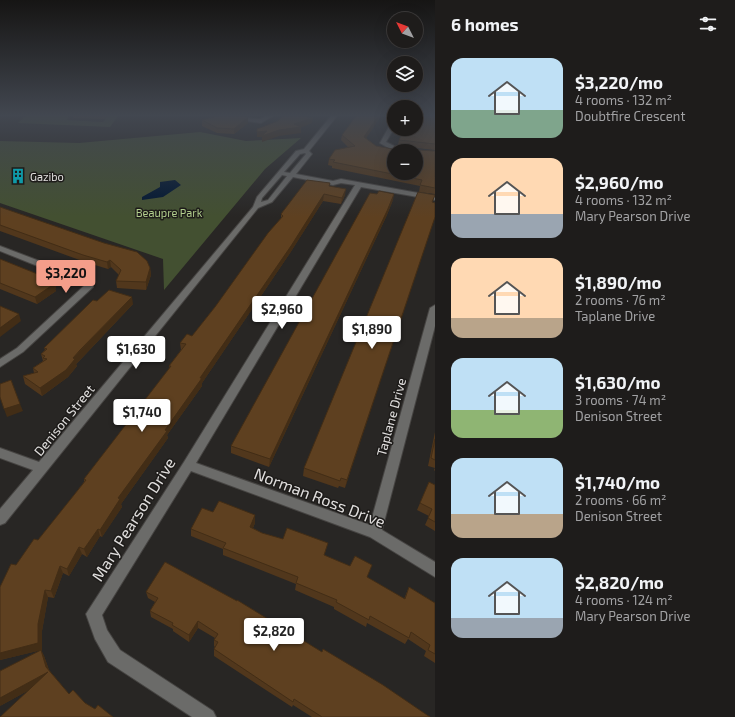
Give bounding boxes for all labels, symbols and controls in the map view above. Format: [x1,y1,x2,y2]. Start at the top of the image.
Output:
north arrow [387,12,423,48]
map controls [387,12,423,180]
icon: filters [697,13,719,35]
text: 6 homes [451,14,519,34]
button: layers [387,56,423,92]
text: $3,220/mo [575,72,663,92]
icon: home [483,74,531,122]
text: 4 rooms · 132 m² [575,92,672,108]
button: + [387,100,423,136]
text: Doubtfire Crescent [575,108,685,124]
button: − [387,144,423,180]
building icon: Gazibo [9,167,27,185]
place label: Gazibo [30,170,64,183]
text: $2,960/mo [575,172,664,192]
icon: home [483,174,531,222]
text: 4 rooms · 132 m² [575,192,672,208]
park label: Beaupre Park [136,206,203,219]
text: Mary Pearson Drive [575,208,690,224]
pin: $3,220 [33,260,99,294]
text: $3,220 [45,265,87,281]
text: $1,890/mo [575,272,662,292]
icon: home [483,274,531,322]
text: 2 rooms · 76 m² [575,292,666,308]
pin: $2,960 [249,296,315,330]
text: $2,960 [261,301,303,317]
text: Taplane Drive [575,308,655,324]
pin: $1,890 [339,316,405,350]
text: $1,890 [352,321,392,337]
pin: $1,630 [103,336,169,370]
text: $1,630 [116,341,156,357]
text: $1,630/mo [575,372,661,392]
icon: home [483,374,531,422]
street label: Taplane Drive [373,376,409,458]
street label: Denison Street [30,381,98,459]
text: 3 rooms · 74 m² [575,392,666,408]
pin: $1,740 [109,399,175,433]
text: $1,740 [122,404,162,420]
text: Denison Street [575,408,662,424]
street label: Mary Pearson Drive [87,454,179,584]
street label: Norman Ross Drive [252,463,388,531]
text: $1,740/mo [575,472,660,492]
icon: home [483,474,531,522]
text: 2 rooms · 66 m² [575,492,666,508]
text: Denison Street [575,508,662,524]
text: $2,820/mo [575,572,664,592]
icon: home [483,574,531,622]
text: 4 rooms · 124 m² [575,592,673,608]
text: Mary Pearson Drive [575,608,690,624]
pin: $2,820 [241,618,307,652]
text: $2,820 [253,623,295,639]

